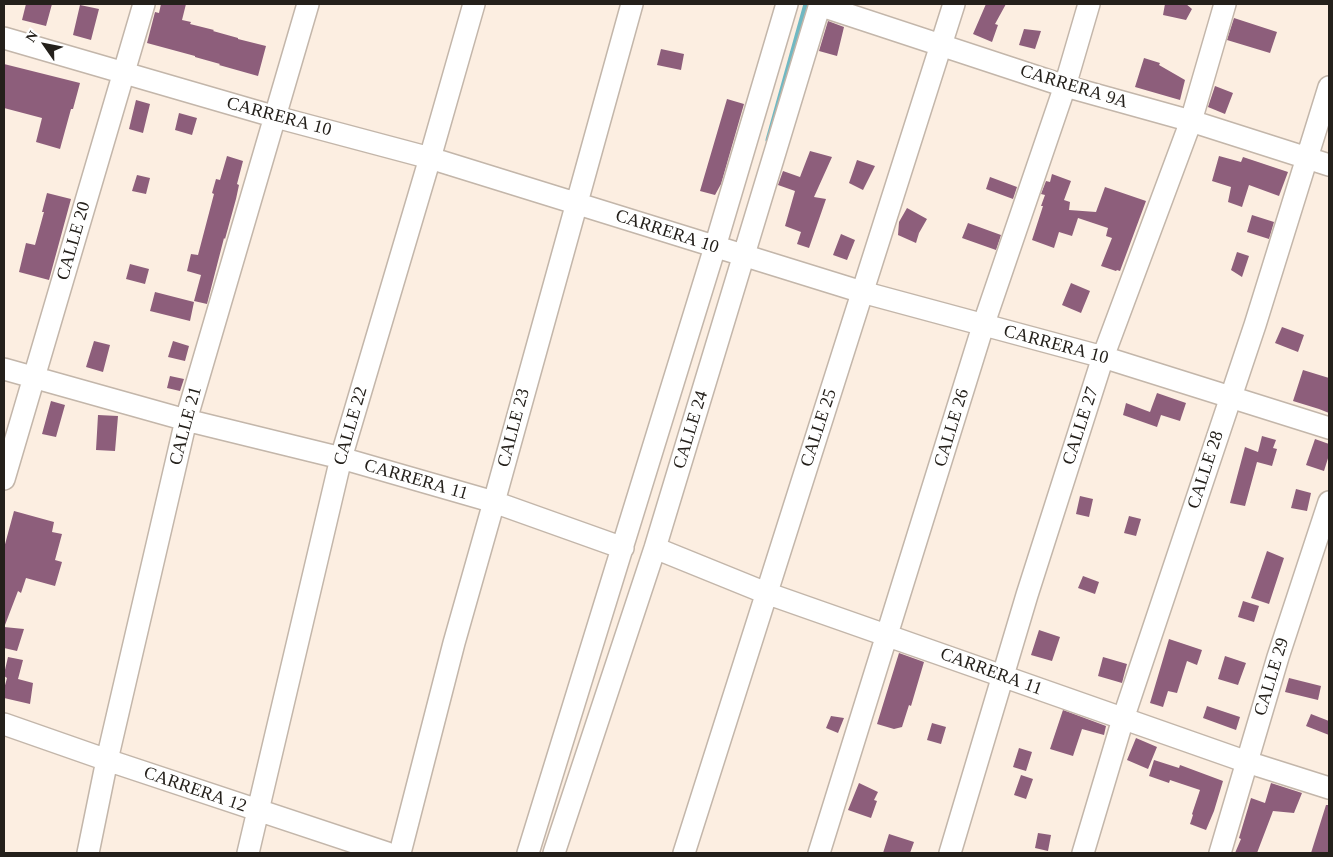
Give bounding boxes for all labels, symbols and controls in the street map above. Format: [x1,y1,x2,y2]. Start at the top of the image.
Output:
north arrow [20,20,70,70]
text: N [23,28,41,45]
street label: CARRERA 9A [1018,60,1130,114]
street label: CARRERA 10 [224,93,334,141]
street label: CALLE 20 [53,199,95,283]
street label: CARRERA 10 [613,205,721,259]
street label: CARRERA 10 [1001,321,1111,369]
street label: CALLE 21 [165,384,207,468]
street label: CALLE 22 [330,384,372,468]
street label: CALLE 27 [1058,384,1104,468]
street label: CALLE 23 [493,386,535,470]
street label: CALLE 25 [796,386,842,470]
street label: CALLE 26 [930,386,974,470]
street label: CALLE 24 [669,388,713,472]
street label: CALLE 28 [1183,428,1229,512]
street label: CARRERA 11 [362,455,470,505]
street label: CALLE 29 [1250,635,1294,719]
street label: CARRERA 11 [937,644,1045,700]
street label: CARRERA 12 [141,762,249,818]

